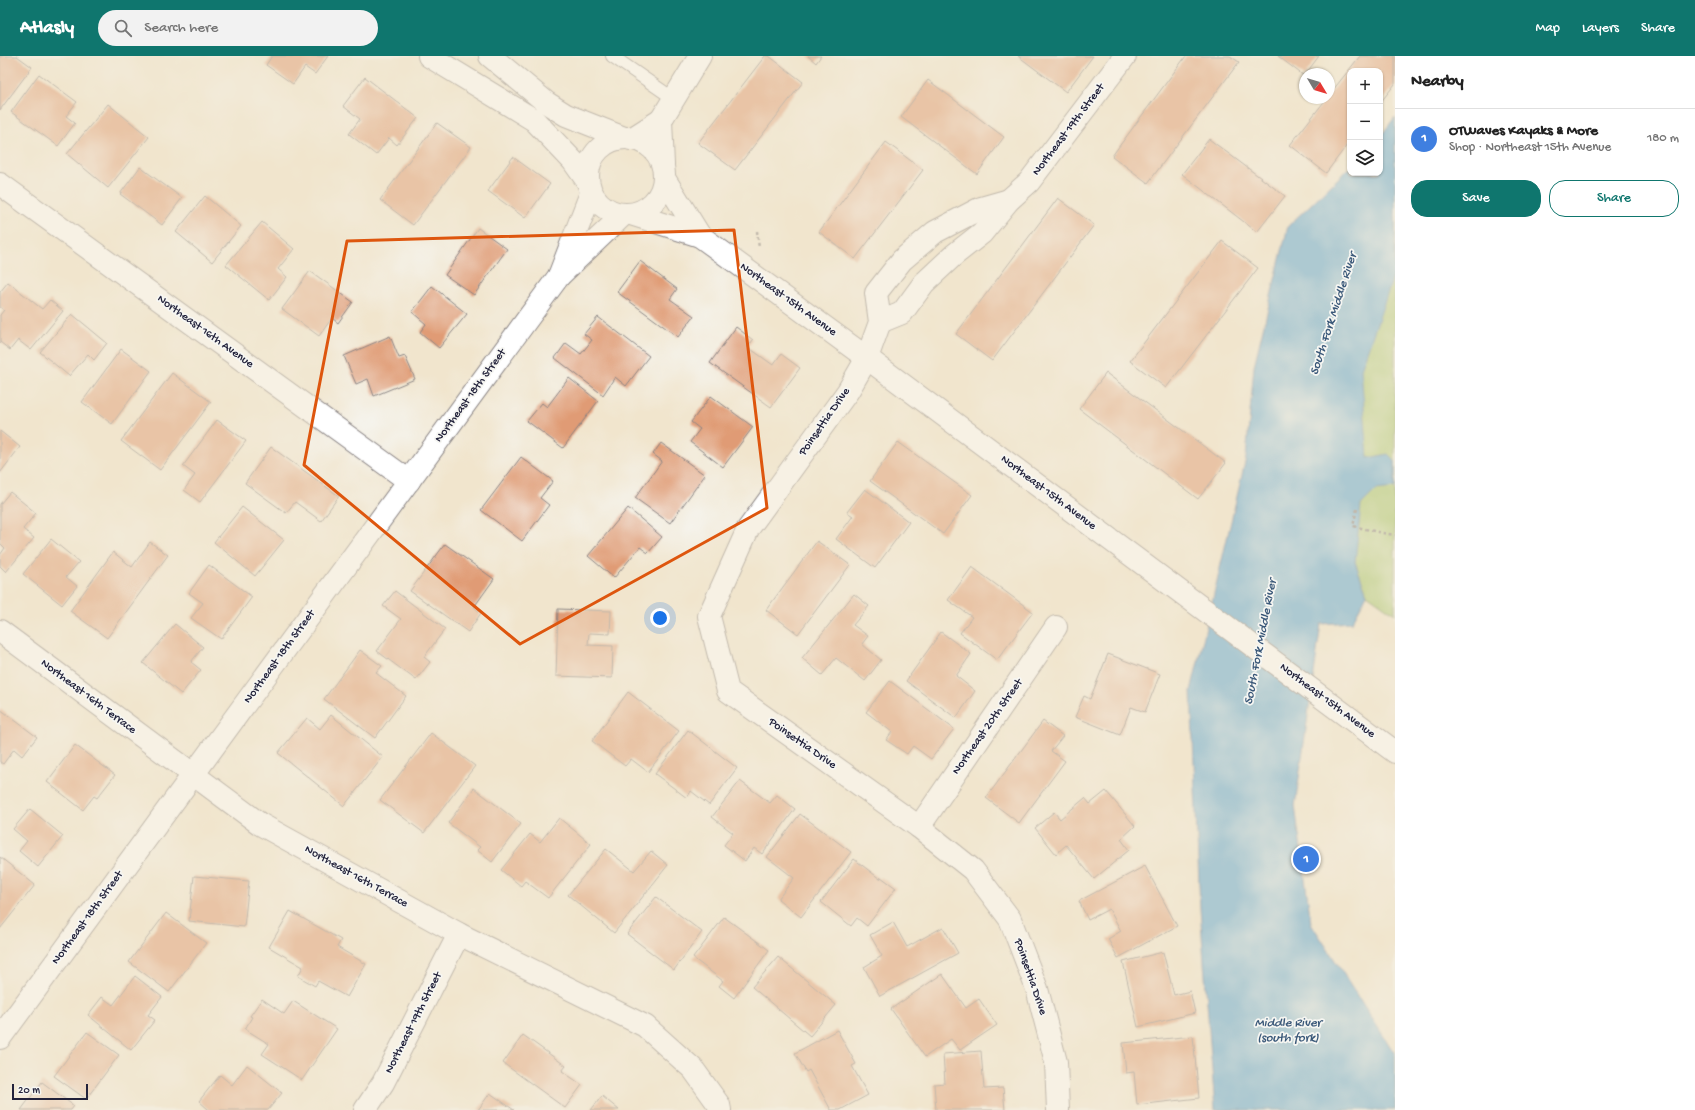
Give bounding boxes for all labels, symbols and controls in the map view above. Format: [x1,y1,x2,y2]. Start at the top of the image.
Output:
search box [98,10,378,46]
text: Atlasly [20,17,74,40]
icon: search [112,17,134,39]
text: Search here [144,19,218,37]
text: Map [1536,20,1560,37]
text: Layers [1582,20,1619,37]
text: Share [1641,20,1675,37]
north arrow [1299,68,1335,104]
map controls [1347,68,1383,176]
button: + [1347,68,1383,104]
text: Nearby [1411,72,1464,92]
street label: Northeast 19th Street [1030,80,1109,179]
button: − [1347,104,1383,140]
text: OTWaves Kayaks & More [1449,122,1598,140]
text: 1 [1421,131,1427,146]
text: 180 m [1647,131,1679,146]
button: layers [1347,140,1383,176]
text: Shop · Northeast 15th Avenue [1449,140,1611,155]
button: Save [1411,180,1541,217]
button: Share [1549,180,1679,217]
water label: South Fork Middle River [1307,249,1362,377]
street label: Northeast 15th Avenue [737,260,840,340]
street label: Northeast 16th Avenue [154,292,257,372]
street label: Northeast 18th Street [432,346,510,446]
street label: Poinsettia Drive [796,385,854,460]
street label: Northeast 15th Avenue [997,452,1099,534]
water label: South Fork Middle River [1241,576,1281,706]
street label: Northeast 18th Street [241,607,319,707]
your location [650,608,670,628]
street label: Northeast 16th Terrace [37,656,139,738]
street label: Northeast 15th Avenue [1276,660,1378,742]
street label: Northeast 20th Street [950,676,1027,778]
street label: Poinsettia Drive [764,715,839,773]
street label: Northeast 16th Terrace [302,843,411,912]
pin: 1 [1293,844,1319,874]
street label: Northeast 18th Street [49,868,127,968]
street label: Poinsettia Drive [1010,936,1050,1018]
street label: Northeast 19th Street [382,969,446,1076]
water label: Middle River (south fork) [1255,1016,1324,1046]
scale bar [12,1082,88,1101]
text: 20 m [18,1085,40,1097]

